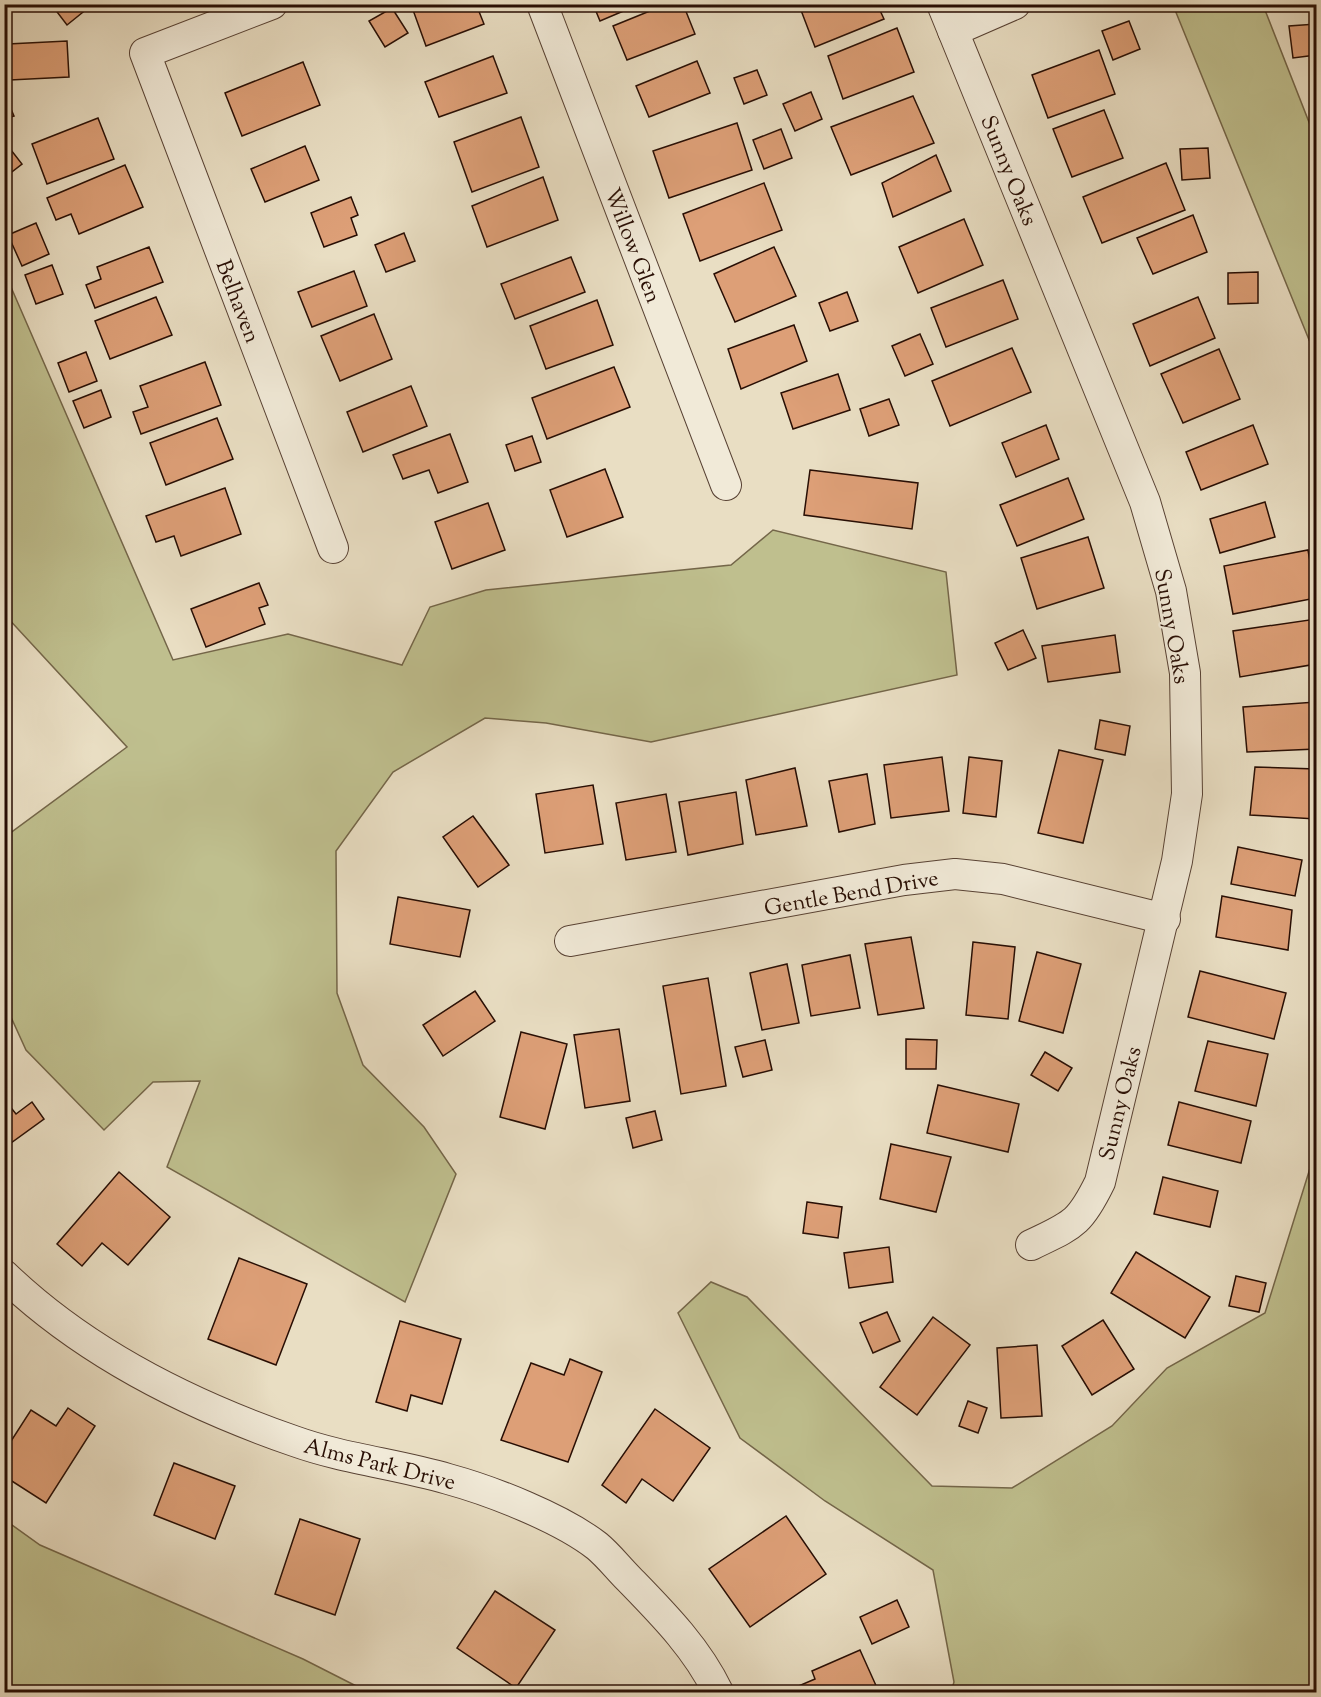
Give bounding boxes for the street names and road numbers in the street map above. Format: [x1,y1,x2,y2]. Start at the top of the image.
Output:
street label: Sunny Oaks [971,111,1044,231]
street label: Willow Glen [595,184,668,308]
street label: Belhaven [206,256,267,348]
street label: Sunny Oaks [1144,566,1196,687]
street label: Gentle Bend Drive [762,864,941,926]
street label: Sunny Oaks [1092,1043,1152,1164]
street label: Alms Park Drive [300,1432,458,1500]

